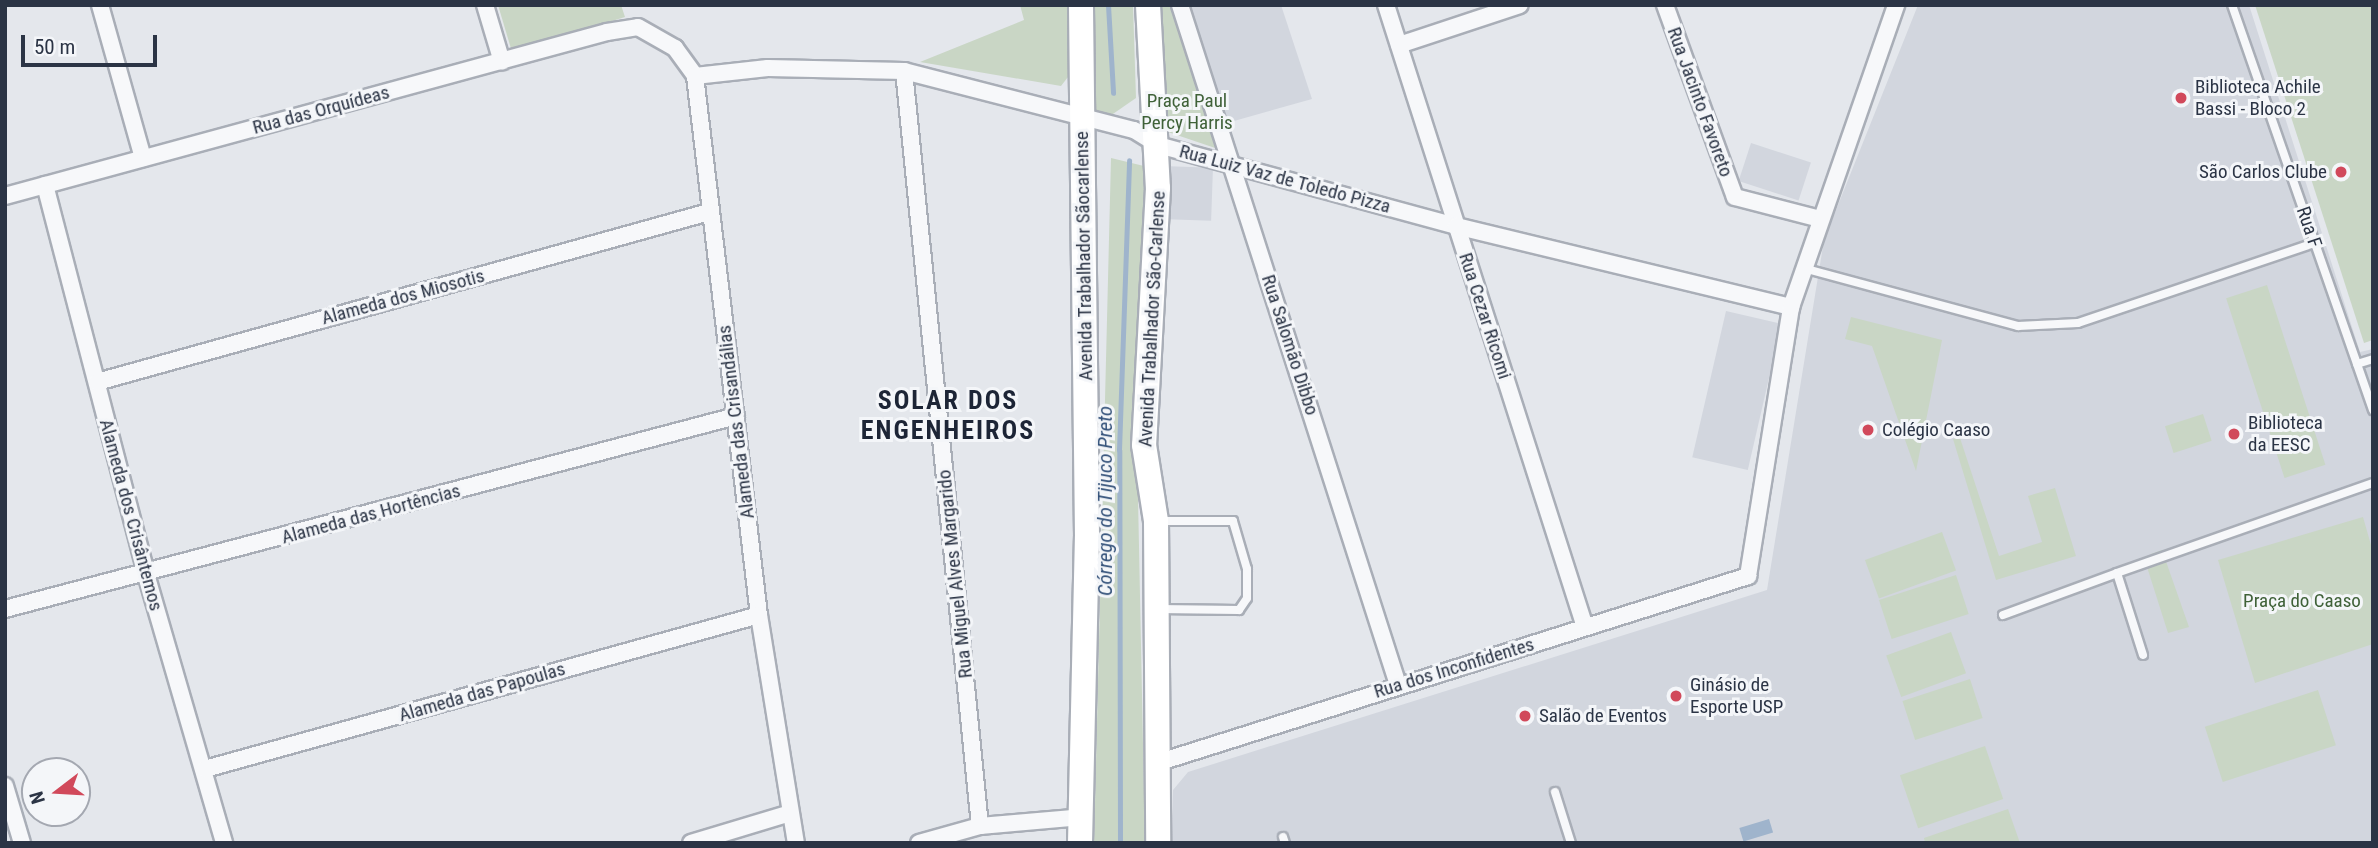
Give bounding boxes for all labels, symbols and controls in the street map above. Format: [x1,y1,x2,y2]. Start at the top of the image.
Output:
scale bar [24,21,161,65]
street label: Rua Jacinto Favoreto [1662,24,1738,180]
text: 50 m [34,35,75,59]
place label: Biblioteca Achile Bassi - Bloco 2 [2195,76,2321,120]
street label: Rua das Orquídeas [250,81,392,139]
park label: Praça Paul Percy Harris [1141,90,1233,134]
marker: Biblioteca Achile Bassi - Bloco 2 [2173,90,2189,106]
street label: Avenida Trabalhador Sãocarlense [1070,131,1098,381]
street label: Rua Luiz Vaz de Toledo Pizza [1177,140,1393,218]
place label: São Carlos Clube [2199,161,2327,183]
marker: São Carlos Clube [2333,164,2349,180]
street label: Avenida Trabalhador São-Carlense [1134,190,1170,448]
street label: Rua F [2291,203,2327,251]
street label: Rua Cezar Ricomi [1454,250,1516,382]
street label: Alameda dos Miosotis [319,264,487,330]
street label: Rua Salomão Dibbo [1257,272,1323,418]
street label: Alameda das Crisandálias [713,324,759,520]
district label: SOLAR DOS ENGENHEIROS [862,385,1034,446]
water label: Córrego do Tijuco Preto [1092,406,1118,596]
place label: Biblioteca da EESC [2248,412,2323,456]
street label: Alameda dos Crisântemos [94,417,168,613]
place label: Colégio Caaso [1882,419,1990,441]
marker: Colégio Caaso [1860,422,1876,438]
marker: Biblioteca da EESC [2226,426,2242,442]
street label: Rua Miguel Alves Margarido [933,469,977,679]
street label: Alameda das Hortências [279,479,463,549]
park label: Praça do Caaso [2243,590,2361,612]
street label: Rua dos Inconfidentes [1371,633,1537,703]
street label: Alameda das Papoulas [396,657,568,727]
place label: Ginásio de Esporte USP [1690,674,1783,718]
marker: Ginásio de Esporte USP [1668,688,1684,704]
place label: Salão de Eventos [1539,705,1667,727]
marker: Salão de Eventos [1517,708,1533,724]
north arrow [21,757,91,827]
text: N [25,789,50,807]

